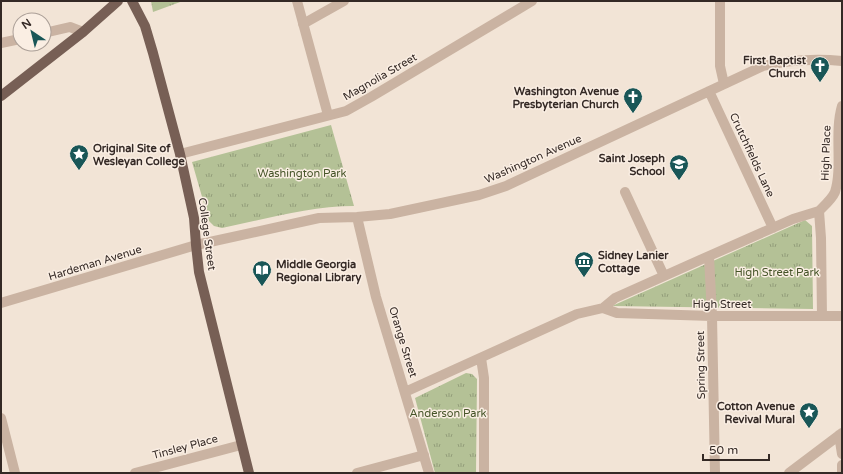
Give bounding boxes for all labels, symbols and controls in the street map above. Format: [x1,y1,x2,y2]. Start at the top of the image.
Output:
north arrow [12,12,52,52]
text: N [19,16,34,32]
street label: Magnolia Street [341,51,419,103]
place label: First Baptist Church [743,54,807,80]
church icon: First Baptist Church [809,55,831,83]
place label: Washington Avenue Presbyterian Church [512,85,620,112]
church icon: Washington Avenue Presbyterian Church [622,86,644,114]
street label: Crutchfields Lane [727,111,777,199]
street label: High Place [819,125,833,181]
street label: Washington Avenue [482,132,584,186]
place label: Original Site of Wesleyan College [93,142,185,169]
place icon: Original Site of Wesleyan College [68,143,90,171]
place label: Saint Joseph School [599,152,665,178]
school or university icon: Saint Joseph School [668,153,690,181]
park label: Washington Park [257,167,347,180]
street label: College Street [195,197,219,271]
street label: Hardeman Avenue [47,243,143,283]
place label: Sidney Lanier Cottage [598,249,669,276]
museum icon: Sidney Lanier Cottage [573,250,595,278]
place label: Middle Georgia Regional Library [276,258,362,285]
library icon: Middle Georgia Regional Library [251,259,273,287]
park label: High Street Park [734,266,820,279]
street label: High Street [693,298,751,311]
street label: Orange Street [386,305,420,379]
street label: Spring Street [694,331,708,399]
place label: Cotton Avenue Revival Mural [717,400,796,426]
place icon: Cotton Avenue Revival Mural [798,401,820,429]
park label: Anderson Park [409,407,487,420]
street label: Tinsley Place [151,432,219,462]
scale bar [703,436,769,462]
text: 50 m [709,443,738,457]

